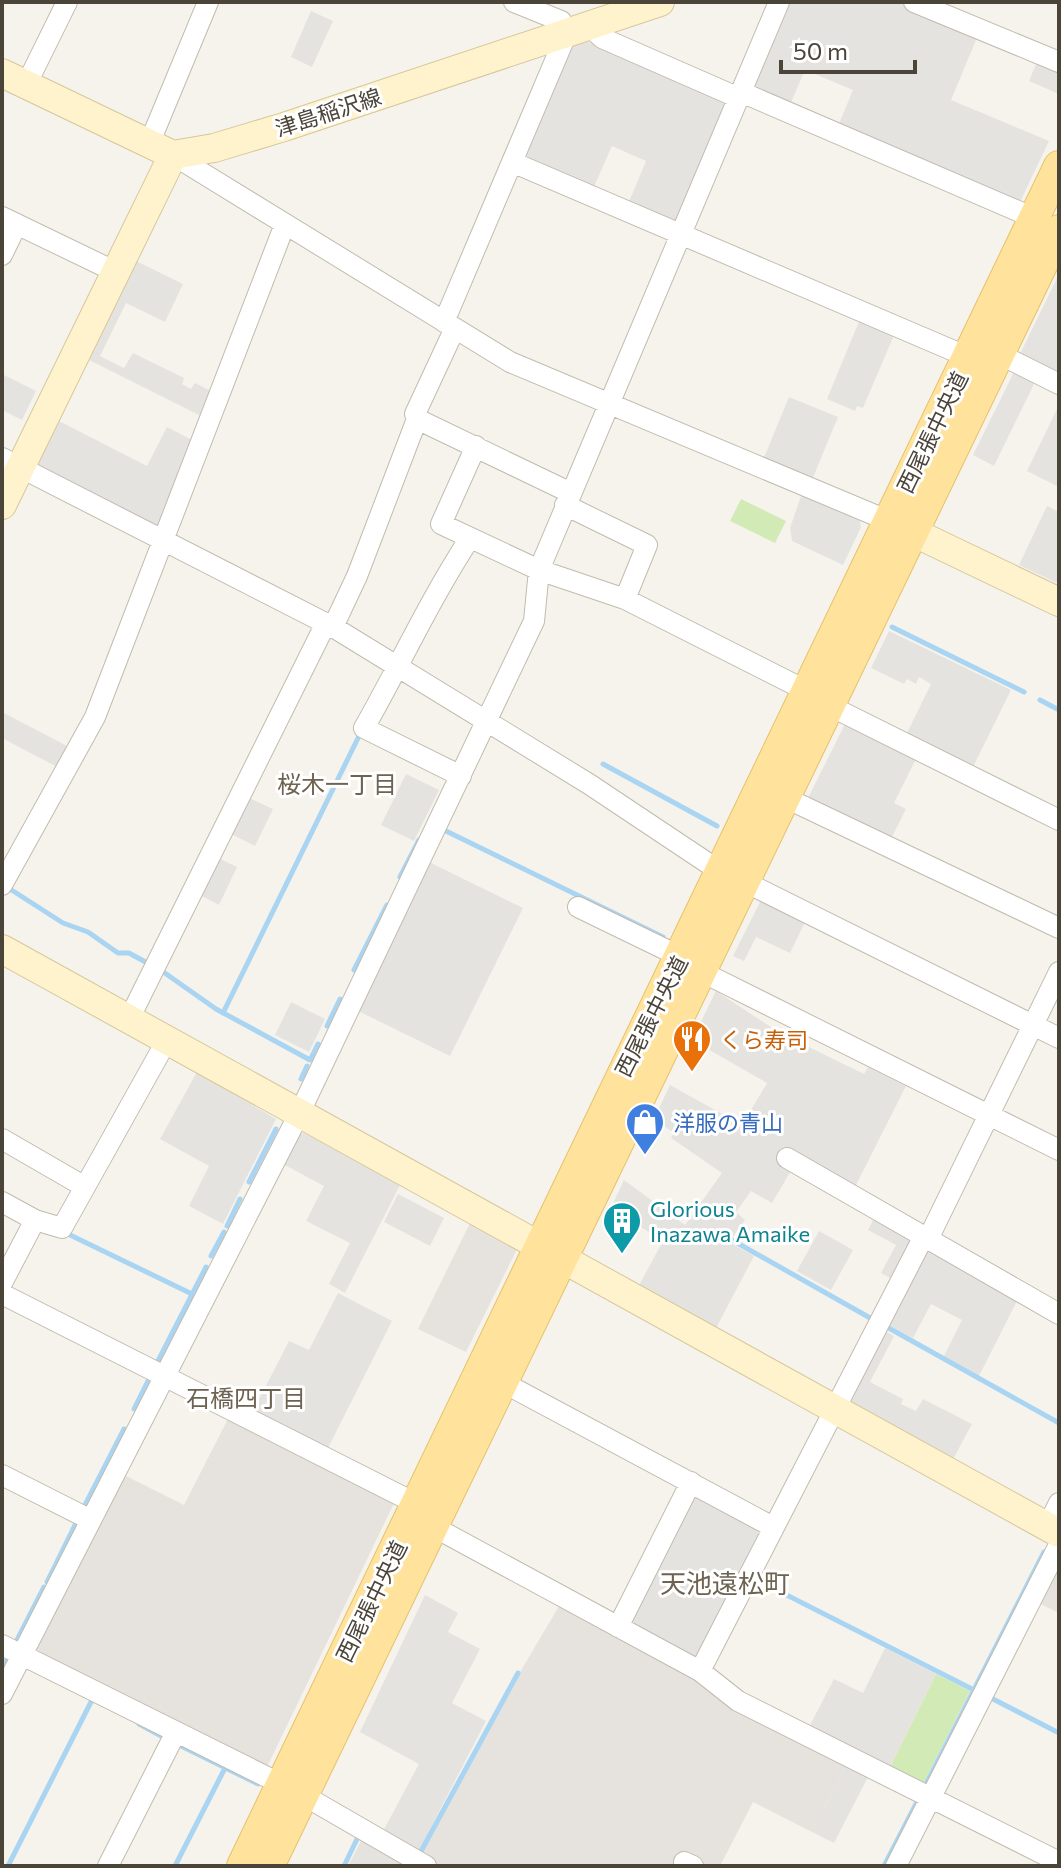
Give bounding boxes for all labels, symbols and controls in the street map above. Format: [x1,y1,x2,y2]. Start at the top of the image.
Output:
scale bar [781,24,915,74]
text: 50 m [793,36,848,65]
street label: 津島稲沢線 [272,82,384,142]
street label: 西尾張中央道 [891,367,973,497]
district label: 桜木一丁目 [277,769,397,798]
street label: 西尾張中央道 [609,951,693,1081]
restaurant icon: くら寿司 [671,1018,713,1073]
place label: くら寿司 [720,1026,808,1053]
shop icon: 洋服の青山 [624,1101,666,1156]
place label: 洋服の青山 [673,1109,783,1136]
place label: Glorious Inazawa Amaike [650,1195,810,1247]
building icon: Glorious Inazawa Amaike [601,1200,643,1255]
district label: 石橋四丁目 [186,1383,306,1412]
street label: 西尾張中央道 [330,1536,412,1666]
district label: 天池遠松町 [660,1567,790,1598]

